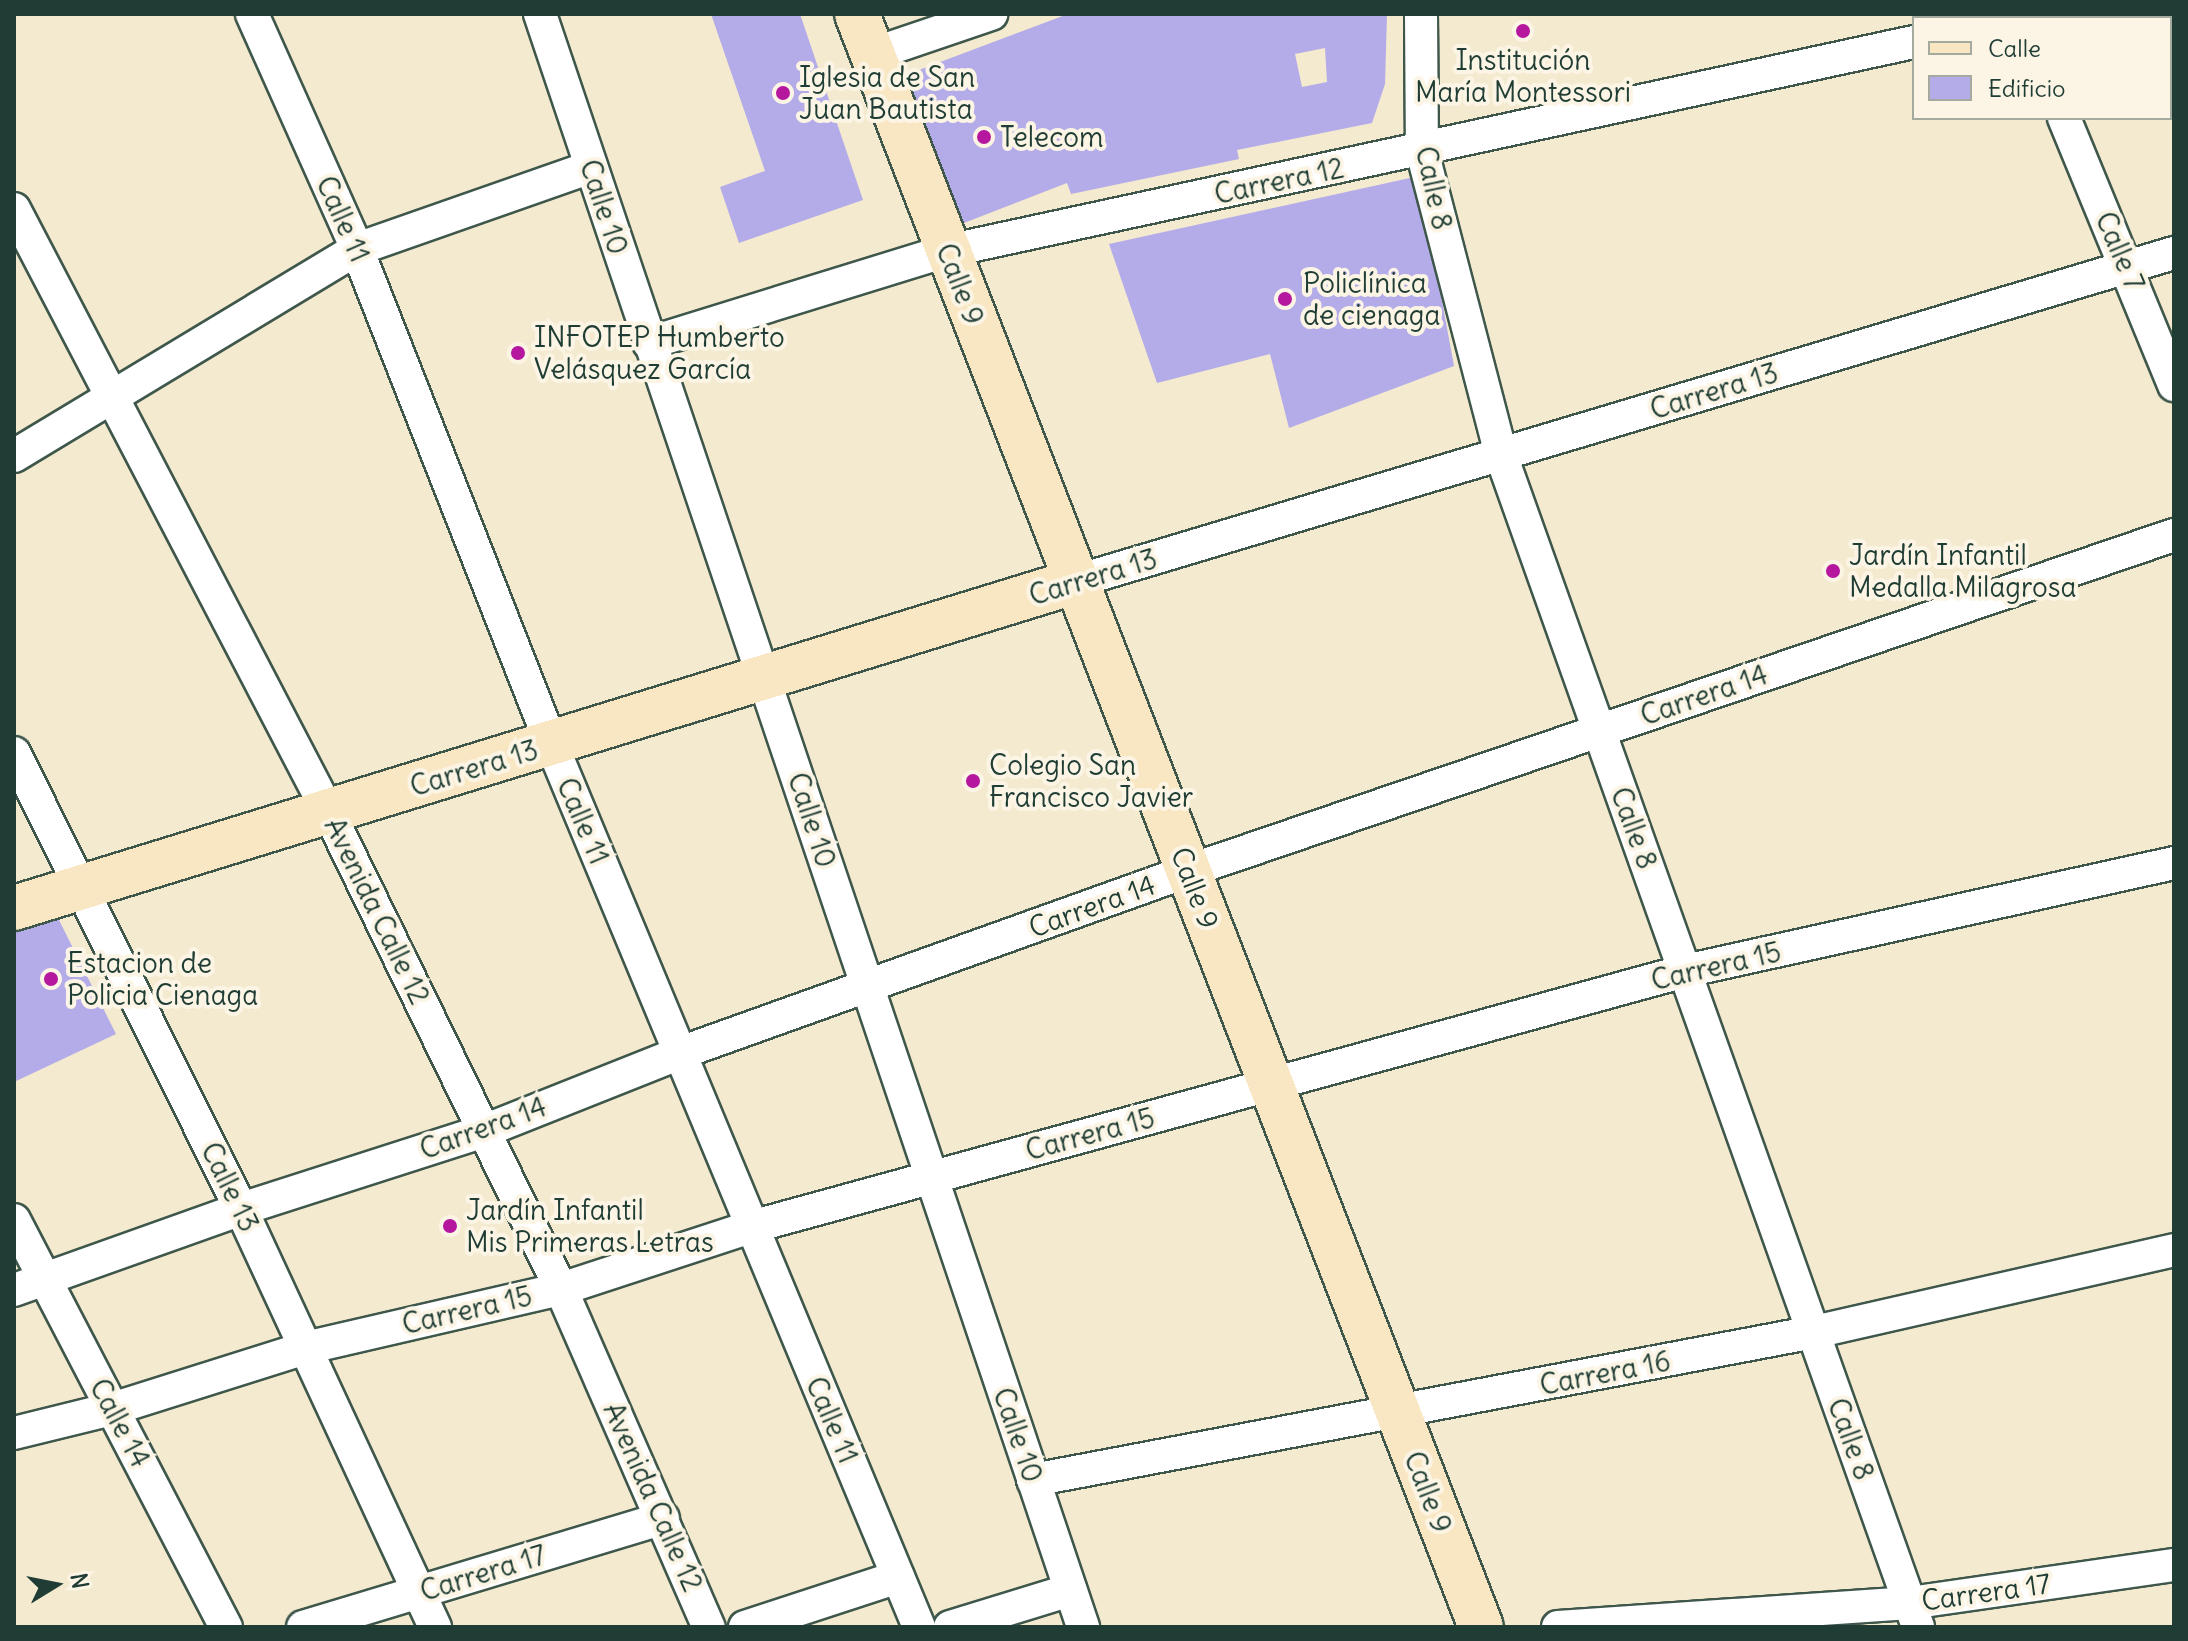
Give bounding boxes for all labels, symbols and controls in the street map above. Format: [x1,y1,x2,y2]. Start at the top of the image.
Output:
legend [1912,16,2172,120]
marker: Institución María Montessori [1514,22,1532,40]
text: Calle [1988,33,2041,63]
place label: Institución María Montessori [1415,43,1631,109]
place label: Iglesia de San Juan Bautista [799,60,975,126]
text: Edificio [1988,73,2066,103]
marker: Iglesia de San Juan Bautista [774,84,792,102]
place label: Telecom [1000,120,1103,154]
marker: Telecom [975,128,993,146]
street label: Calle 8 [1409,143,1459,233]
street label: Carrera 12 [1211,151,1347,211]
street label: Calle 10 [573,155,635,259]
street label: Calle 11 [309,171,377,267]
street label: Calle 7 [2088,207,2152,295]
street label: Calle 9 [929,238,991,330]
place label: Policlínica de cienaga [1303,266,1440,332]
marker: Policlínica de cienaga [1274,288,1296,310]
place label: INFOTEP Humberto Velásquez García [534,320,785,386]
marker: INFOTEP Humberto Velásquez García [509,344,527,362]
street label: Carrera 13 [1646,356,1782,426]
place label: Jardín Infantil Medalla Milagrosa [1849,538,2077,604]
street label: Carrera 13 [1025,542,1161,612]
marker: Jardín Infantil Medalla Milagrosa [1824,562,1842,580]
street label: Carrera 14 [1636,658,1772,732]
street label: Carrera 13 [406,733,542,803]
place label: Colegio San Francisco Javier [989,748,1193,814]
street label: Calle 10 [781,768,843,872]
marker: Colegio San Francisco Javier [964,772,982,790]
street label: Calle 11 [550,773,616,869]
street label: Calle 8 [1604,782,1664,874]
street label: Avenida Calle 12 [317,812,437,1010]
street label: Calle 9 [1164,842,1226,934]
street label: Carrera 14 [1024,868,1160,944]
street label: Carrera 15 [1648,935,1784,997]
place label: Estacion de Policia Cienaga [67,946,258,1012]
marker: Estacion de Policia Cienaga [42,970,60,988]
street label: Carrera 14 [415,1090,551,1166]
street label: Carrera 15 [1022,1101,1158,1167]
street label: Calle 13 [194,1137,266,1237]
place label: Jardín Infantil Mis Primeras Letras [466,1193,714,1259]
marker: Jardín Infantil Mis Primeras Letras [441,1217,459,1235]
street label: Carrera 15 [399,1279,535,1341]
street label: Carrera 16 [1537,1344,1673,1402]
street label: Calle 11 [799,1372,865,1468]
street label: Calle 14 [83,1373,157,1473]
street label: Calle 10 [986,1383,1050,1487]
street label: Calle 8 [1821,1393,1881,1485]
street label: Avenida Calle 12 [596,1397,710,1597]
street label: Calle 9 [1397,1446,1459,1538]
street label: Carrera 17 [416,1538,550,1608]
north arrow [16,1545,96,1625]
street label: Carrera 17 [1919,1566,2053,1618]
text: N [65,1571,95,1591]

